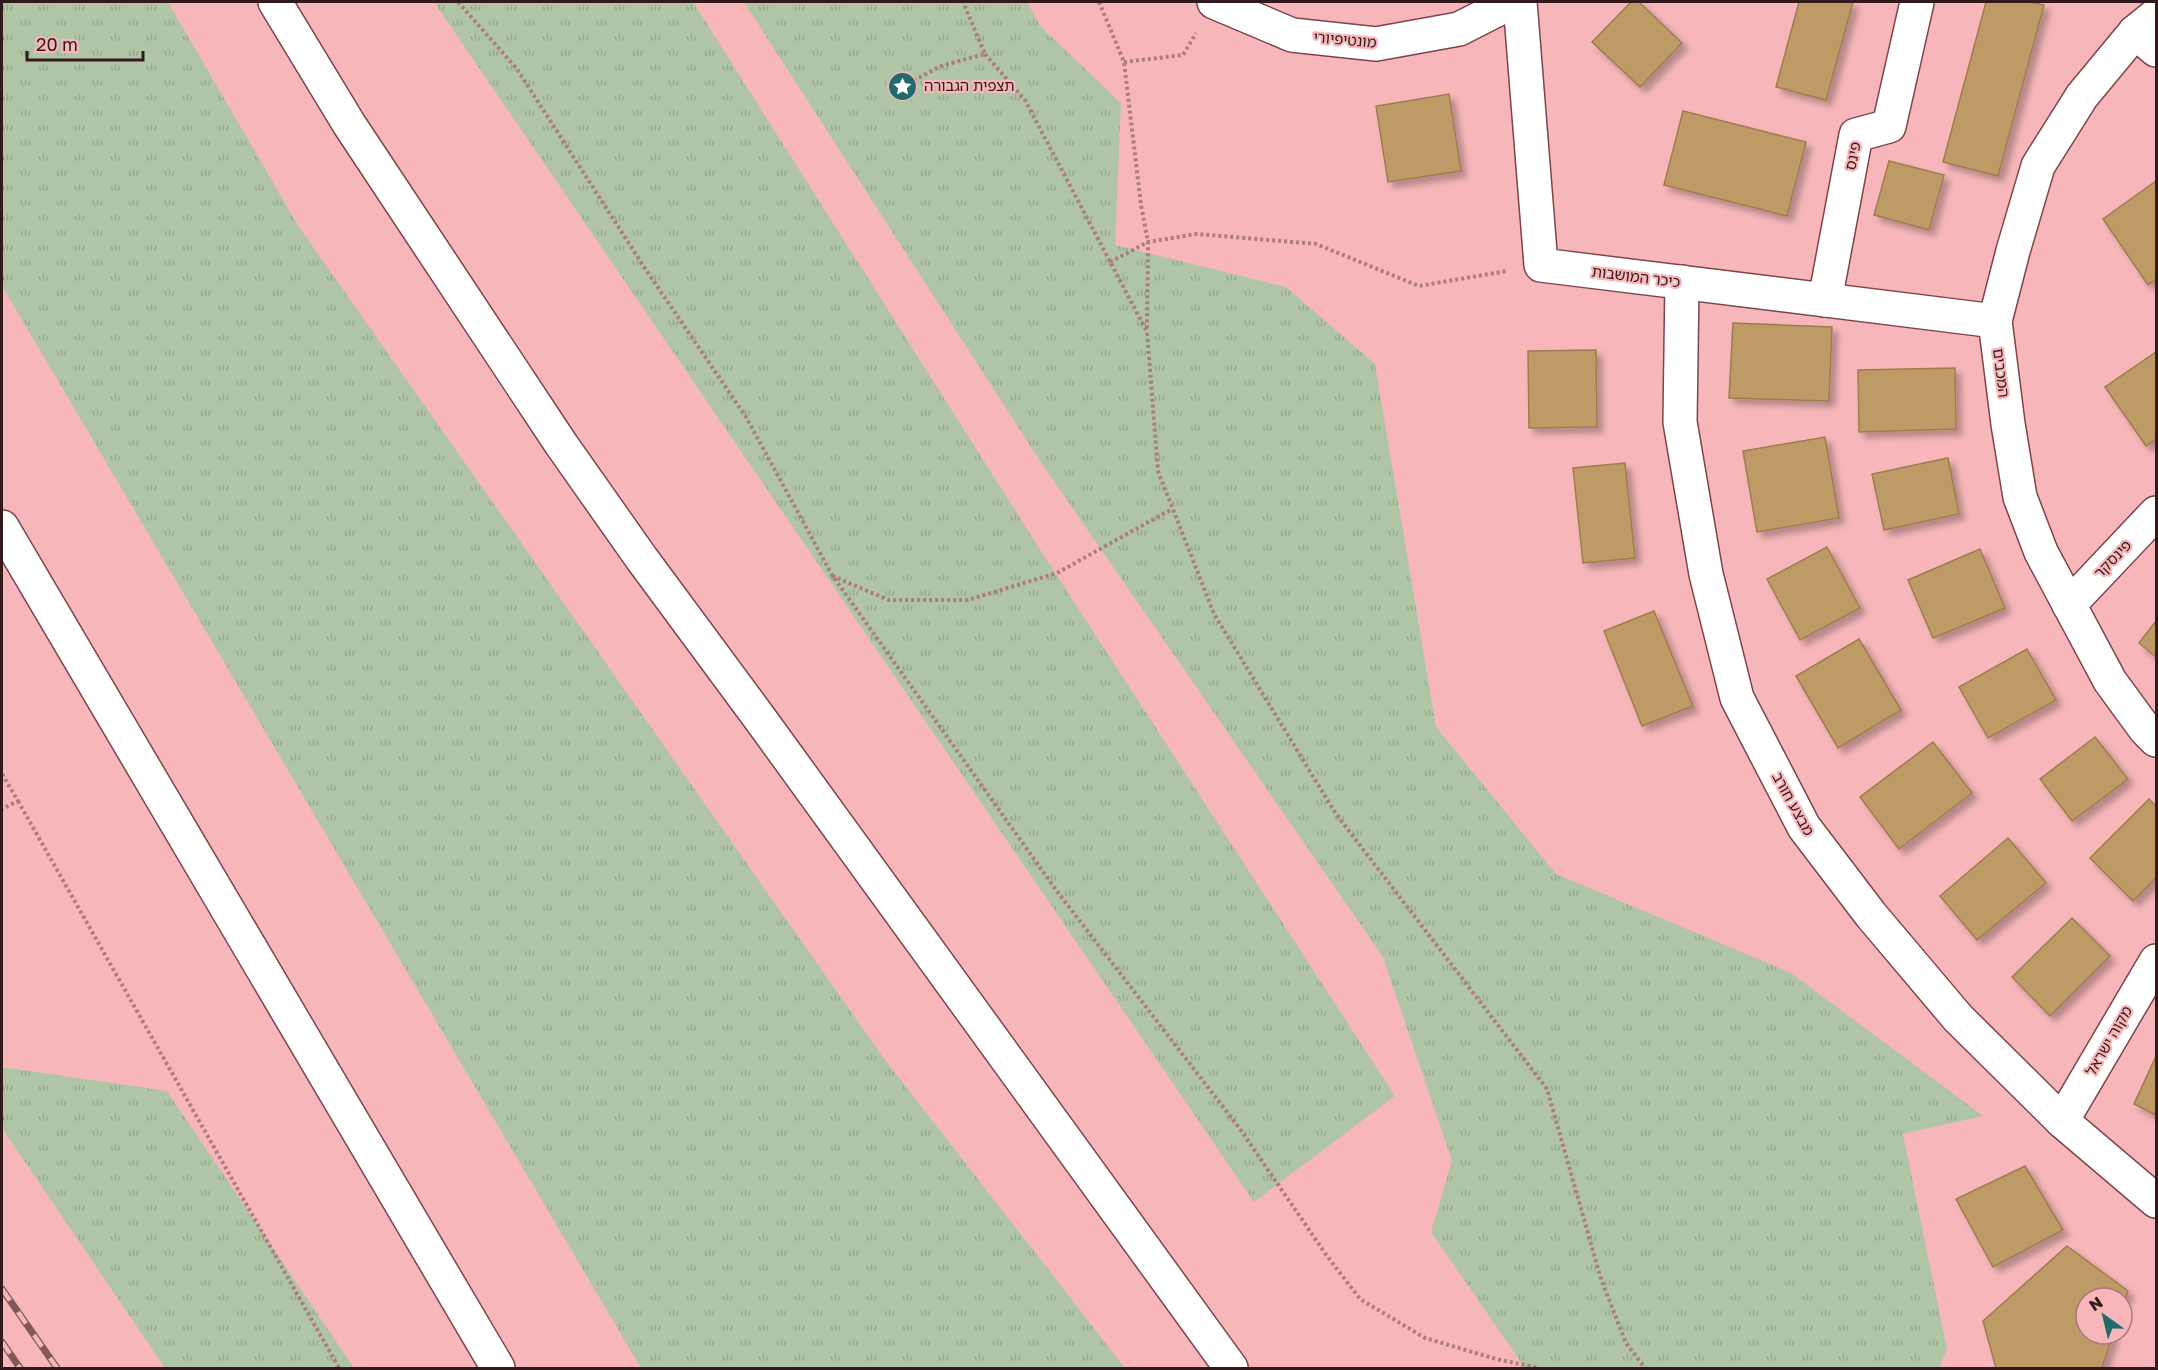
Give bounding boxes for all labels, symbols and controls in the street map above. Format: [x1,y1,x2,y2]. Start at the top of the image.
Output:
scale bar [27,24,142,62]
street label: מונטיפיורי [1313,27,1378,51]
text: 20 m [36,33,78,55]
place icon: תצפית הגבורה [887,70,919,102]
place label: תצפית הגבורה [924,76,1015,94]
street label: פינס [1840,140,1864,172]
street label: כיכר המושבות [1591,262,1682,290]
street label: המכבים [1990,347,2014,399]
street label: פינסקר [2090,535,2135,581]
street label: מבצע חורב [1769,769,1819,838]
street label: מקוה ישראל [2081,1002,2135,1078]
north arrow [2074,1286,2134,1346]
text: N [2085,1292,2106,1315]

